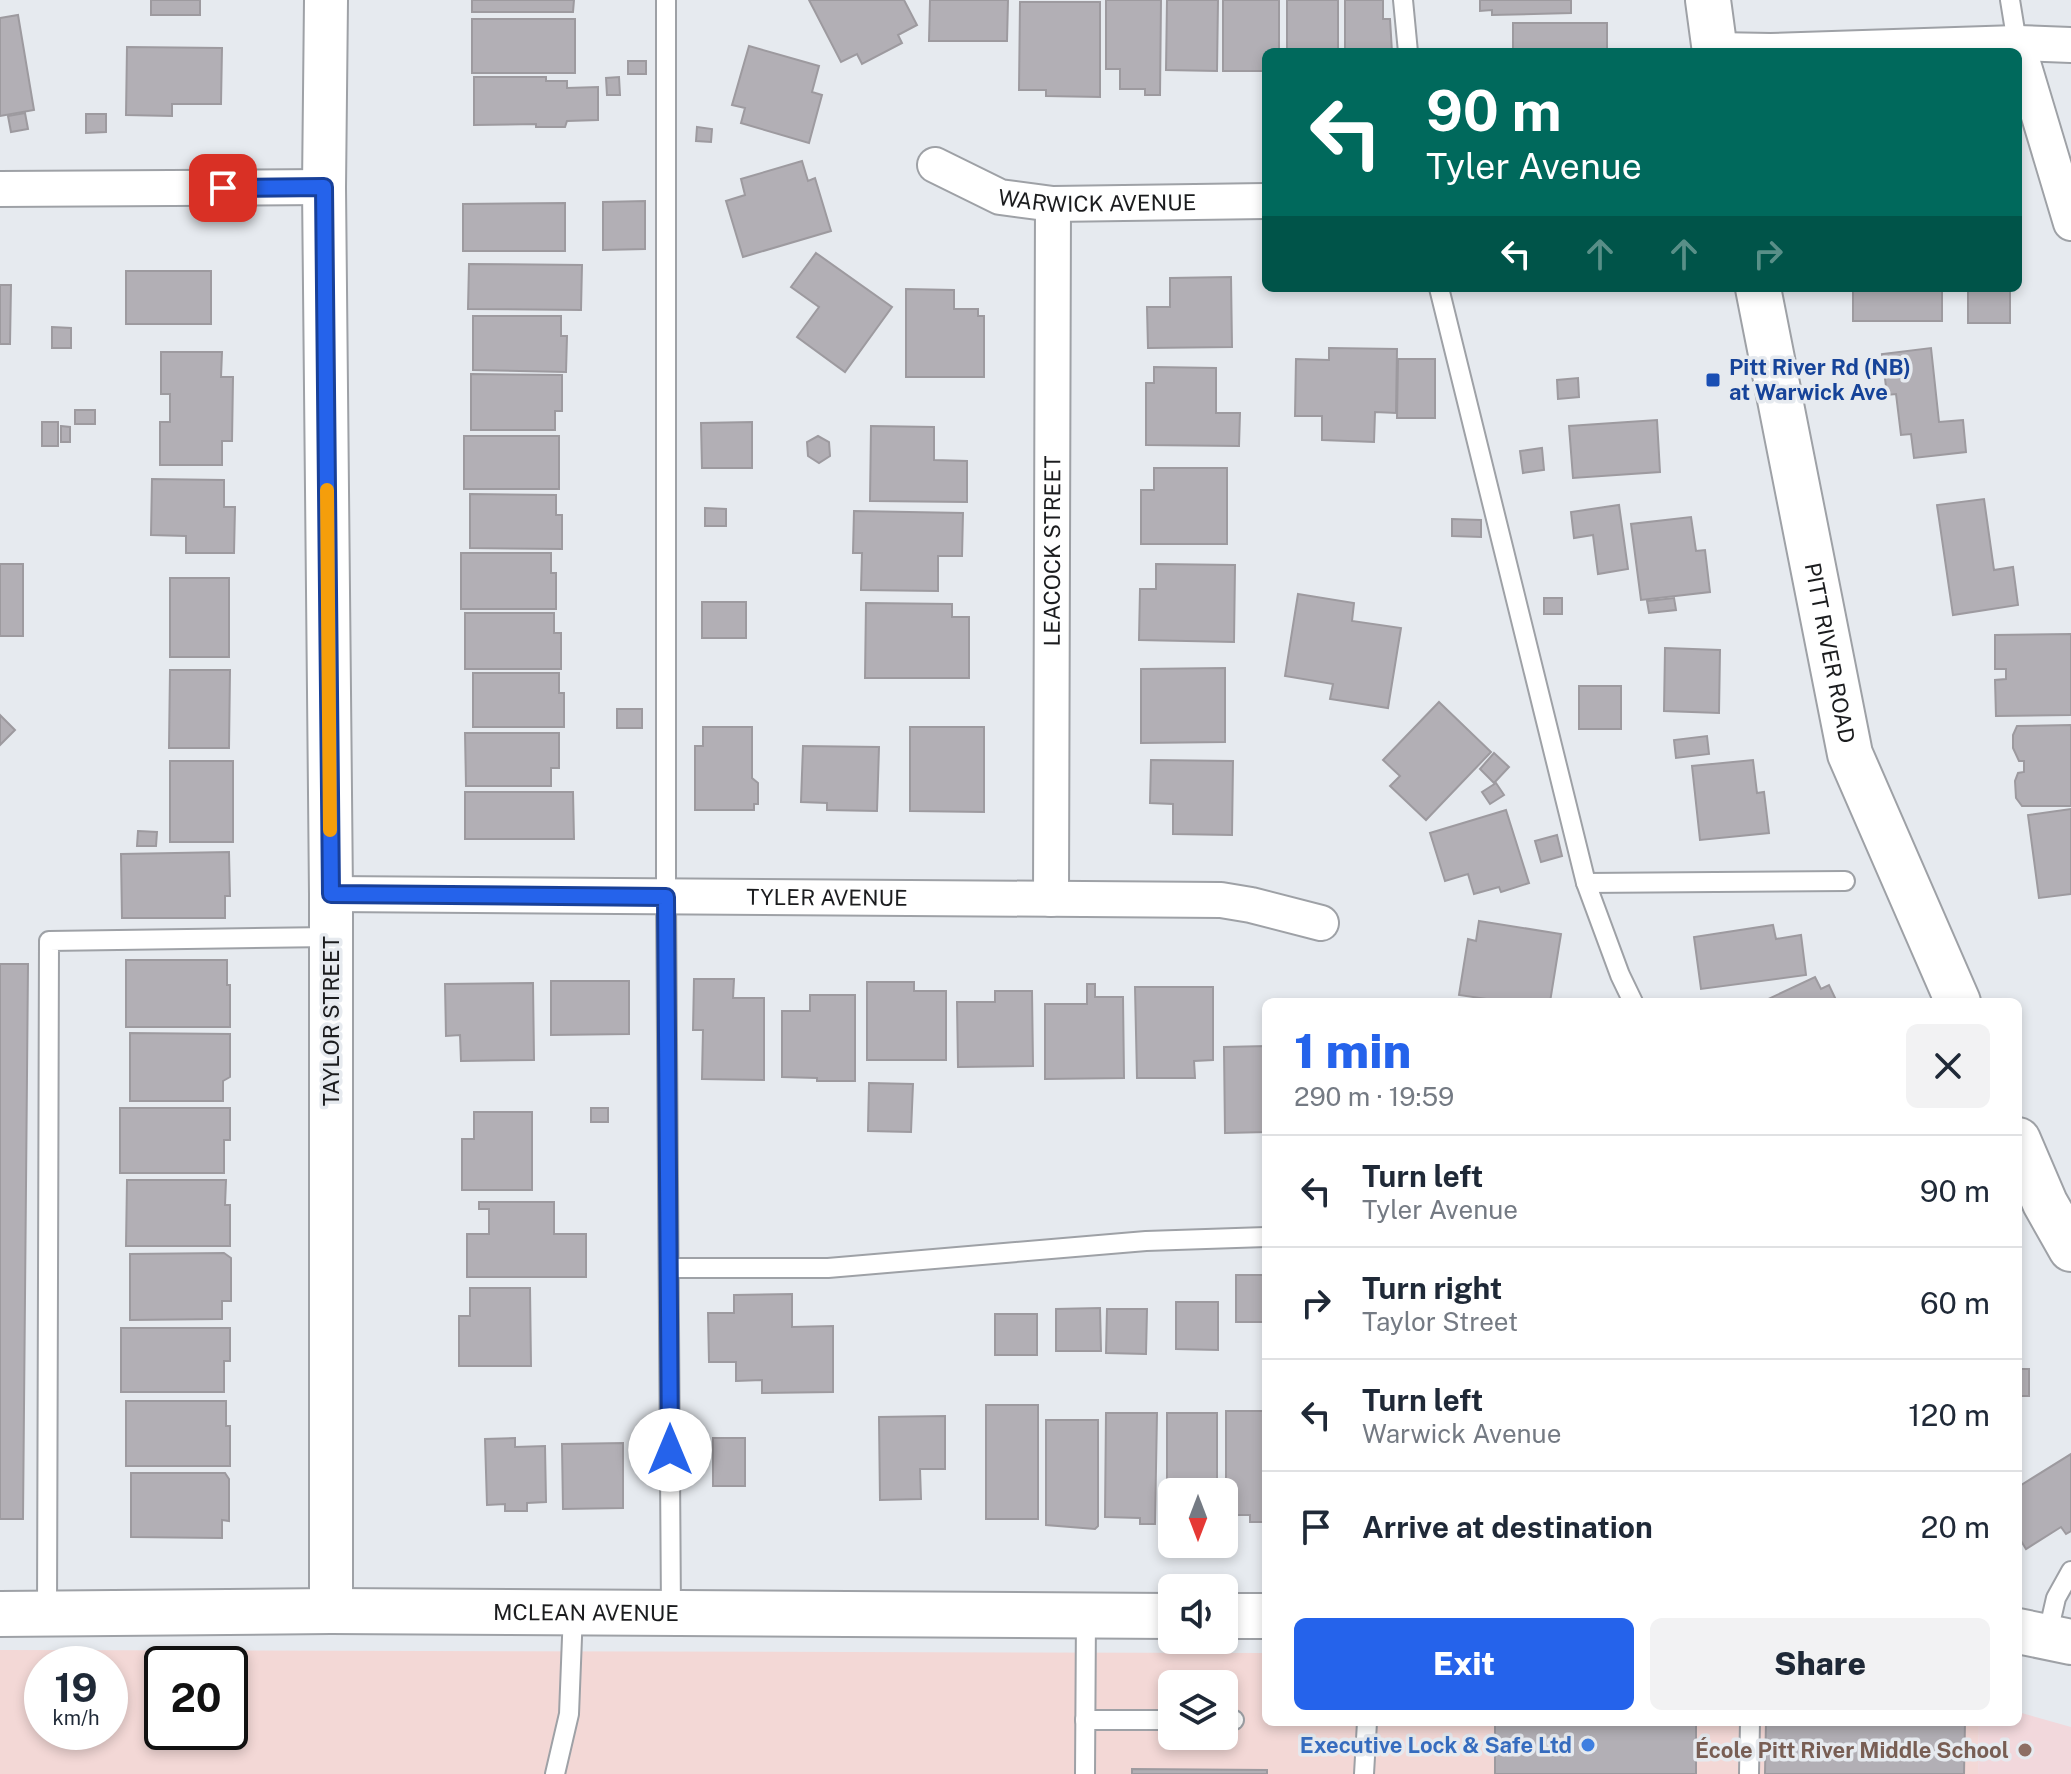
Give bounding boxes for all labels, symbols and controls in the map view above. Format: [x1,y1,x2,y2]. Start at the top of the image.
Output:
text: 90 m [1426,78,1562,144]
icon: left [1294,80,1398,184]
text: Tyler Avenue [1426,145,1642,187]
pin [189,154,257,222]
icon: arrive [201,166,245,210]
street label: WARWICK AVENUE [997,184,1196,217]
icon: left [1494,232,1538,276]
icon: ahead [1578,232,1622,276]
icon: ahead [1662,232,1706,276]
icon: right [1746,232,1790,276]
place label: Pitt River Rd (NB) at Warwick Ave [1729,354,1911,405]
marker: Pitt River Rd (NB) at Warwick Ave [1704,371,1722,389]
street label: LEACOCK STREET [1039,455,1065,647]
street label: PITT RIVER ROAD [1800,561,1861,745]
street label: TYLER AVENUE [746,884,908,911]
street label: TAYLOR STREET [318,936,344,1106]
text: 1 min [1294,1022,1411,1079]
button: close [1906,1024,1990,1108]
text: 290 m · 19:59 [1294,1081,1454,1112]
text: Turn left [1362,1158,1483,1194]
icon: left [1294,1169,1338,1213]
text: 90 m [1920,1173,1990,1209]
text: Tyler Avenue [1362,1194,1518,1225]
text: Turn right [1362,1270,1502,1306]
icon: right [1294,1281,1338,1325]
text: 60 m [1920,1285,1990,1321]
text: Taylor Street [1362,1306,1518,1337]
text: Turn left [1362,1382,1483,1418]
icon: left [1294,1393,1338,1437]
text: 120 m [1908,1397,1990,1433]
position arrow [628,1408,712,1492]
text: Warwick Avenue [1362,1418,1561,1449]
north arrow [1158,1478,1238,1558]
map controls [1158,1478,1238,1750]
icon: arrive [1294,1505,1338,1549]
text: Arrive at destination [1362,1509,1653,1545]
text: 20 m [1921,1509,1990,1545]
button: sound [1158,1574,1238,1654]
street label: MCLEAN AVENUE [493,1599,679,1626]
button: Exit [1294,1618,1634,1710]
button: Share [1650,1618,1990,1710]
speed limit sign: 20 [144,1646,248,1750]
text: 19 [54,1664,98,1711]
button: layers [1158,1670,1238,1750]
text: km/h [52,1706,100,1730]
place label: Executive Lock & Safe Ltd [1300,1732,1572,1758]
marker: Executive Lock & Safe Ltd [1579,1736,1597,1754]
place label: École Pitt River Middle School [1695,1737,2009,1763]
marker: École Pitt River Middle School [2016,1741,2034,1759]

